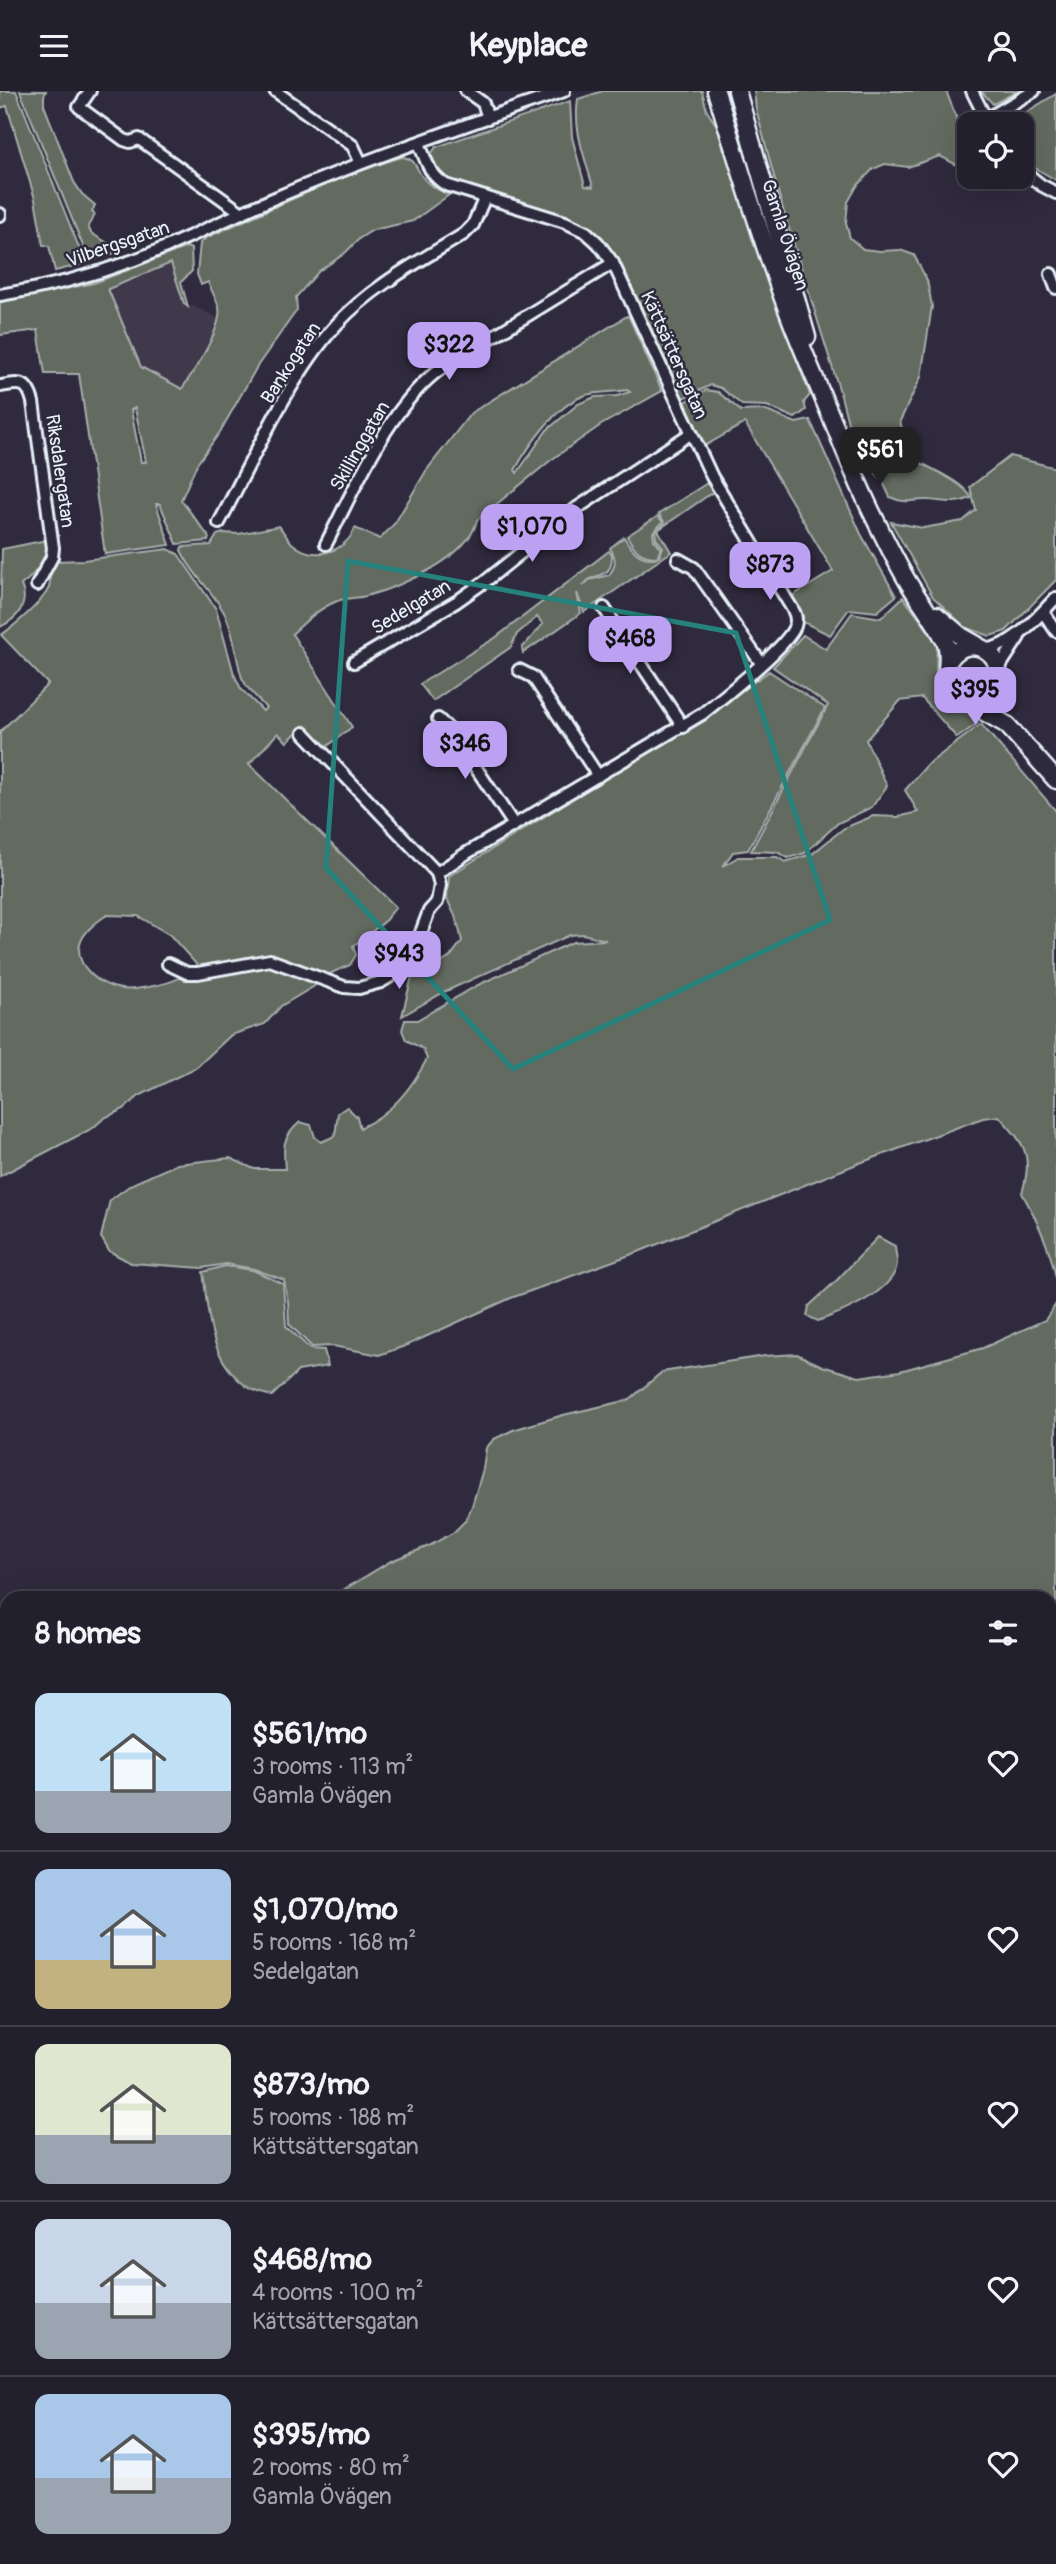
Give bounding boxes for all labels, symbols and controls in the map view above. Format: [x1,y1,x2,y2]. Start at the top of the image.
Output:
text: Keyplace [469,26,587,66]
icon: menu [35,27,73,65]
icon: person [983,27,1021,65]
map controls [957,112,1034,189]
button: locate [957,112,1034,189]
street label: Gamla Övägen [756,176,814,294]
street label: Vilbergsgatan [63,215,173,273]
street label: Kättsättersgatan [635,287,713,423]
street label: Bankogatan [256,318,326,408]
pin: $322 [408,323,490,382]
text: $322 [423,330,475,359]
street label: Skillinggatan [325,397,395,495]
street label: Riksdalergatan [40,413,80,529]
pin: $561 [839,427,921,487]
text: $561 [856,435,904,464]
pin: $1,070 [475,505,589,564]
text: $1,070 [497,512,567,541]
pin: $873 [729,543,811,602]
text: $873 [745,550,795,579]
street label: Sedelgatan [367,574,455,640]
pin: $468 [589,617,671,676]
text: $468 [605,624,655,653]
pin: $395 [934,667,1016,727]
text: $395 [950,675,1000,704]
pin: $346 [424,721,506,781]
text: $346 [439,729,491,758]
pin: $943 [358,932,440,991]
text: $943 [374,939,424,968]
icon: filters [984,1614,1022,1652]
text: 8 homes [35,1615,141,1652]
text: $561/mo [252,1715,367,1752]
icon: home [91,1721,175,1805]
icon: heart [984,1744,1022,1782]
text: 3 rooms · 113 m² [252,1752,413,1781]
text: Gamla Övägen [252,1781,392,1810]
text: $1,070/mo [252,1891,398,1928]
icon: home [91,1897,175,1981]
icon: heart [984,1920,1022,1958]
text: 5 rooms · 168 m² [252,1928,416,1957]
text: Sedelgatan [252,1957,359,1986]
text: $873/mo [252,2066,370,2103]
icon: home [91,2072,175,2156]
icon: heart [984,2095,1022,2133]
text: 5 rooms · 188 m² [252,2103,414,2132]
text: Kättsättersgatan [252,2132,419,2161]
text: $468/mo [252,2241,372,2278]
icon: home [91,2247,175,2331]
icon: heart [984,2270,1022,2308]
text: 4 rooms · 100 m² [252,2278,424,2307]
text: Kättsättersgatan [252,2307,419,2336]
text: $395/mo [252,2416,370,2453]
icon: home [91,2422,175,2506]
icon: heart [984,2445,1022,2483]
text: 2 rooms · 80 m² [252,2453,410,2482]
text: Gamla Övägen [252,2482,392,2511]

